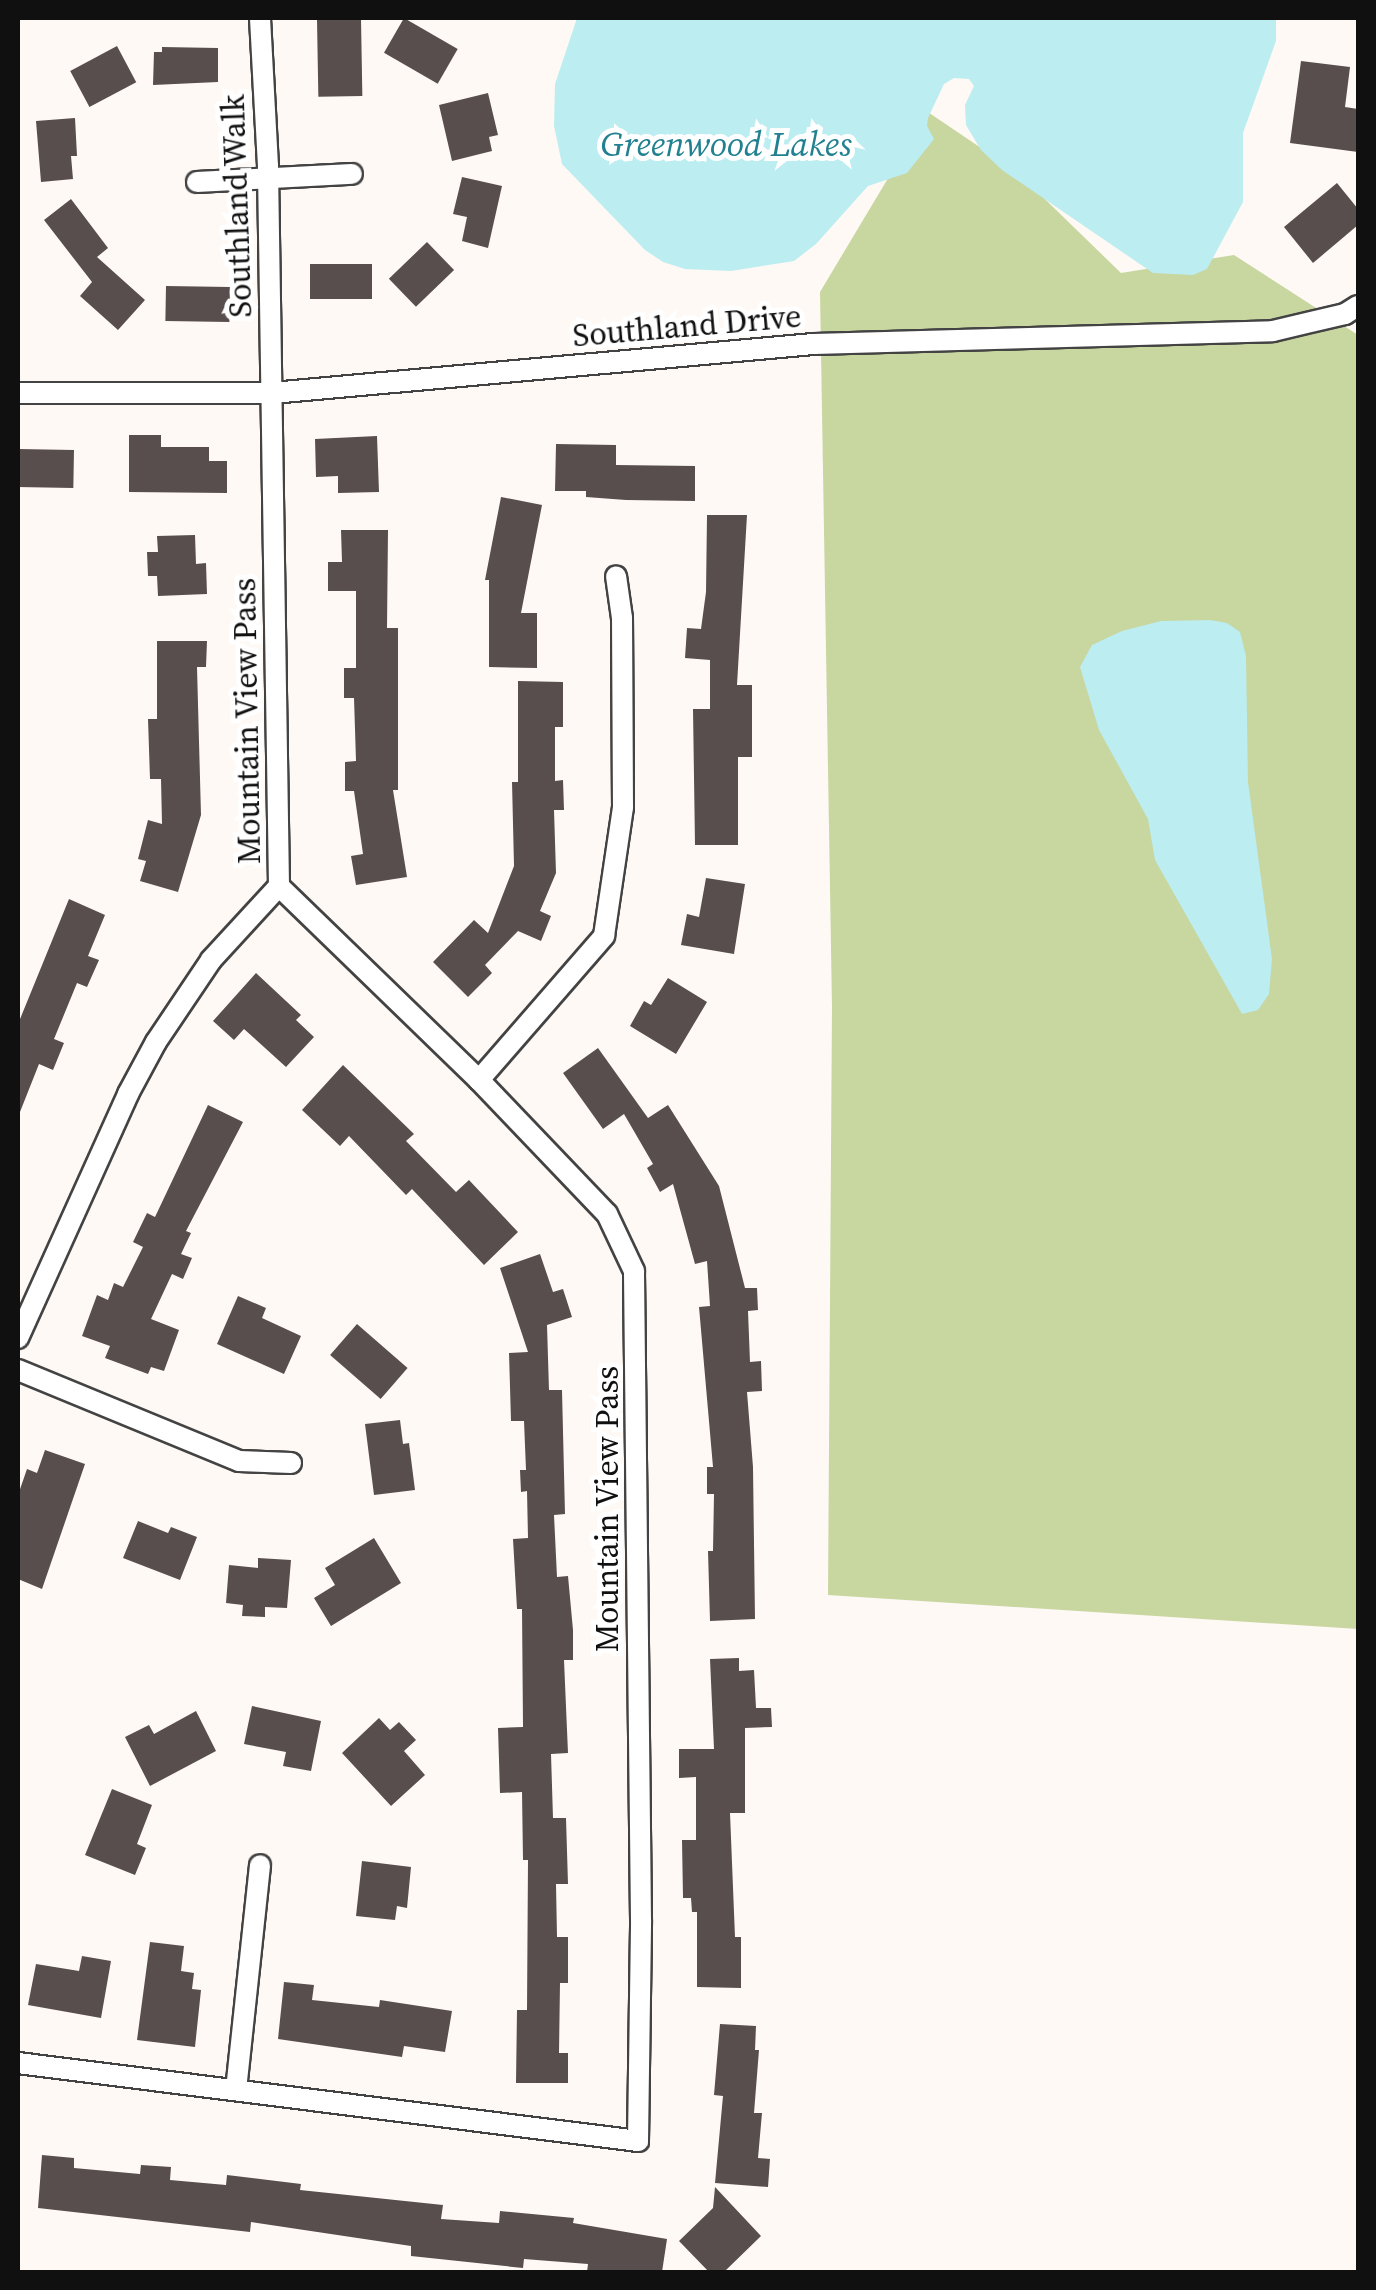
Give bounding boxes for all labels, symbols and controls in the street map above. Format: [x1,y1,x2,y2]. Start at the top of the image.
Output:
street label: Southland Walk [214,93,260,319]
water label: Greenwood Lakes [600,123,852,165]
street label: Southland Drive [571,297,803,355]
street label: Mountain View Pass [225,577,269,865]
street label: Mountain View Pass [588,1365,626,1653]

